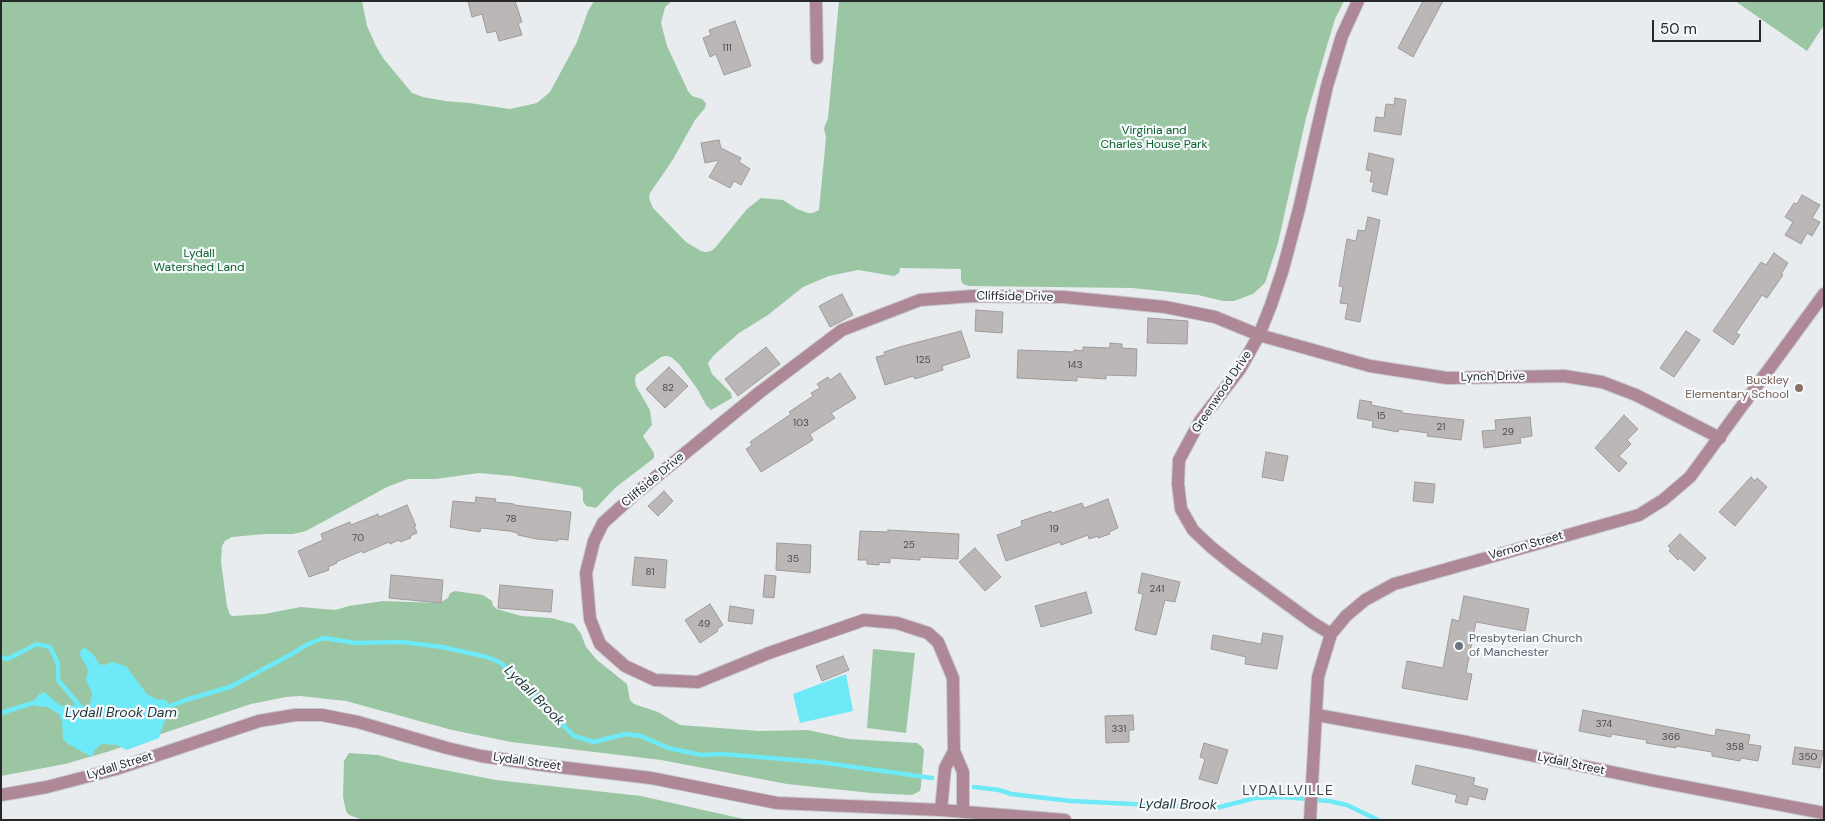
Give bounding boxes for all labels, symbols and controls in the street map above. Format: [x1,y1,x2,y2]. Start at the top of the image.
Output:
scale bar [1655,10,1764,42]
text: 50 m [1660,19,1697,39]
house number: 111 [722,42,732,54]
park label: Virginia and Charles House Park [1100,124,1208,152]
park label: Lydall Watershed Land [154,247,244,275]
street label: Cliffside Drive [976,289,1054,305]
street label: Greenwood Drive [1189,348,1255,436]
house number: 125 [916,354,930,366]
house number: 143 [1067,359,1083,371]
street label: Lynch Drive [1461,369,1525,385]
place label: Buckley Elementary School [1685,374,1789,402]
house number: 82 [662,382,674,394]
marker: Buckley Elementary School [1793,382,1805,394]
house number: 15 [1376,410,1386,422]
house number: 103 [793,417,809,429]
house number: 21 [1437,421,1445,433]
house number: 29 [1502,426,1514,438]
street label: Cliffside Drive [619,450,687,510]
house number: 78 [505,513,517,525]
house number: 19 [1049,523,1059,535]
street label: Vernon Street [1487,529,1565,563]
house number: 70 [352,532,364,544]
house number: 25 [903,539,915,551]
house number: 35 [787,553,799,565]
house number: 81 [646,566,654,578]
house number: 241 [1150,583,1164,595]
house number: 49 [698,618,710,630]
place label: Presbyterian Church of Manchester [1469,632,1582,660]
marker: Presbyterian Church of Manchester [1453,640,1465,652]
water label: Lydall Brook [500,662,568,730]
water label: Lydall Brook Dam [65,705,177,721]
house number: 374 [1596,718,1612,730]
house number: 331 [1112,723,1126,735]
house number: 366 [1662,731,1680,743]
house number: 358 [1726,741,1744,753]
street label: Lydall Street [85,749,155,783]
street label: Lydall Street [492,750,562,774]
street label: Lydall Street [1536,750,1606,778]
house number: 350 [1799,751,1817,763]
district label: LYDALLVILLE [1241,783,1335,799]
water label: Lydall Brook [1139,796,1217,814]

